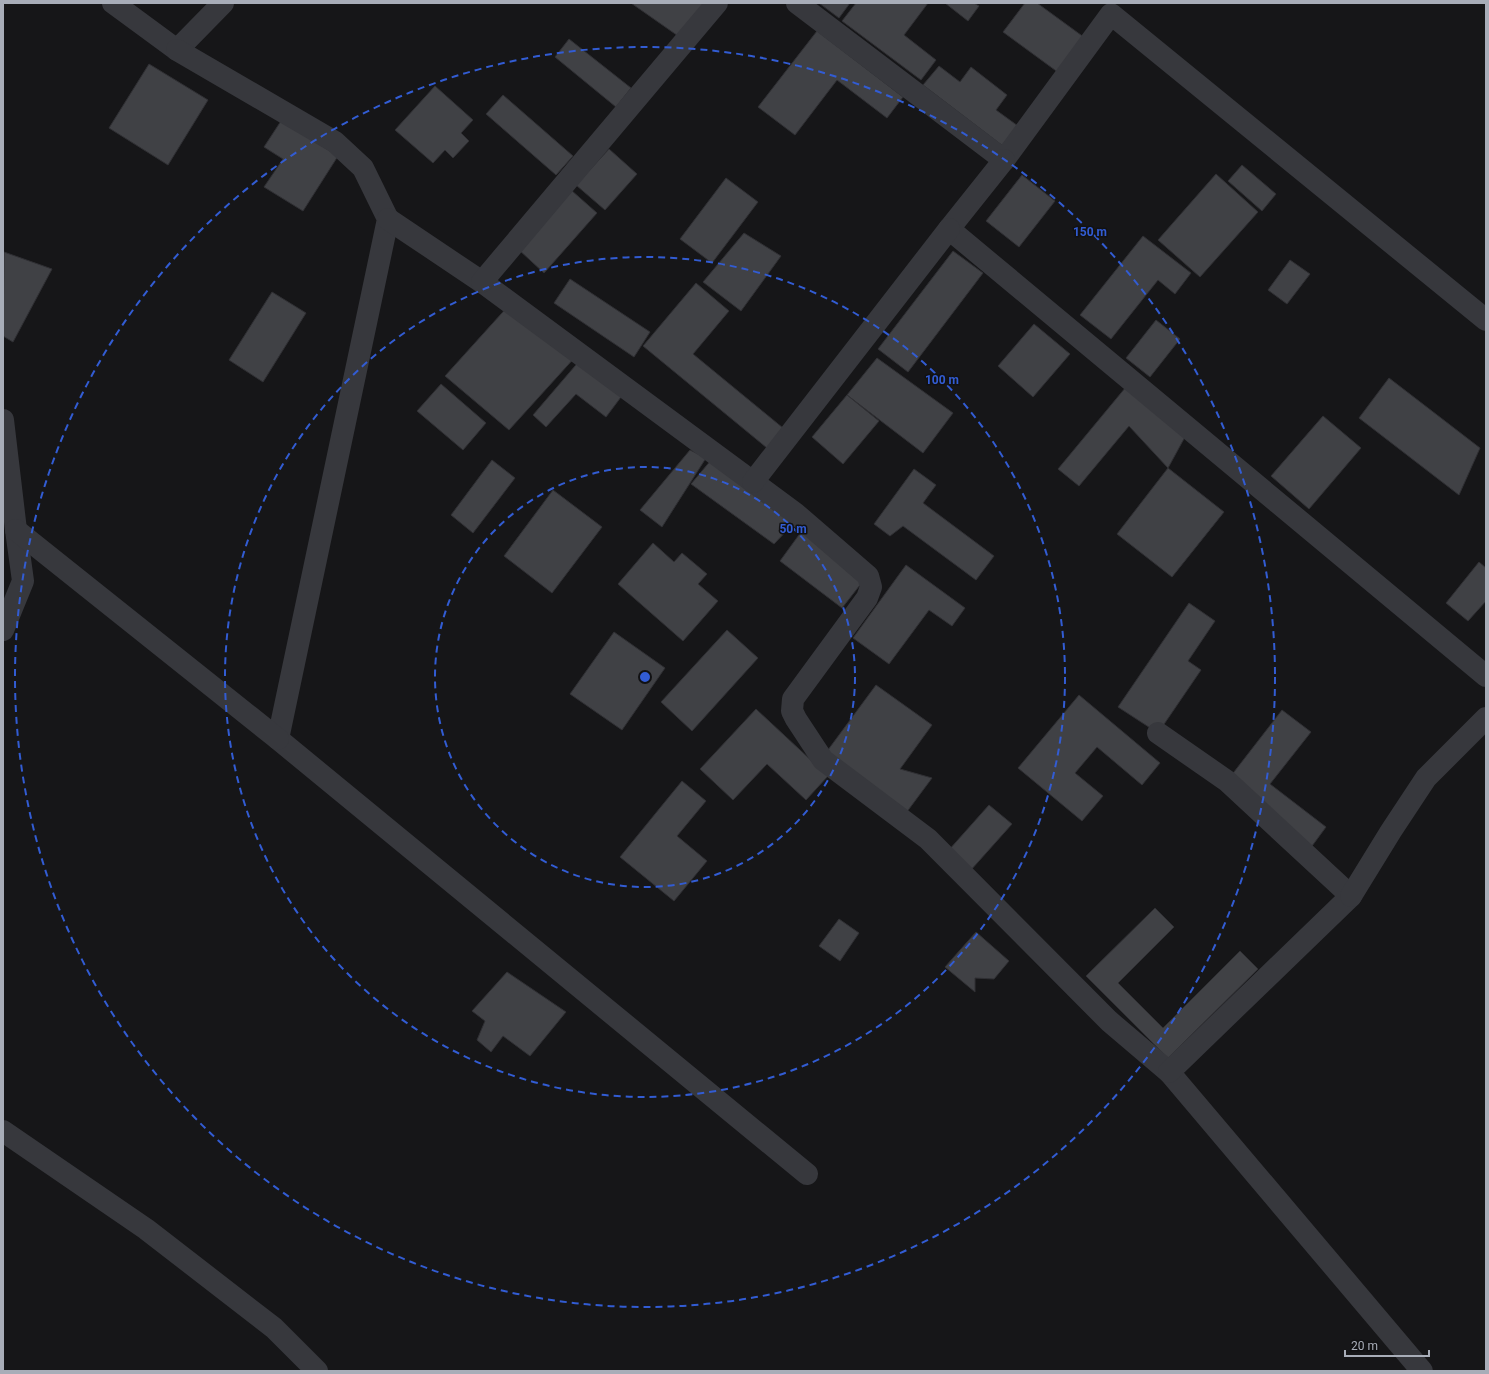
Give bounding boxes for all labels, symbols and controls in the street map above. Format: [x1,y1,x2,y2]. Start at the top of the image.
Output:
text: 150 m [1073,225,1107,239]
text: 100 m [925,373,959,387]
text: 50 m [779,522,807,536]
centre of rings [638,670,652,684]
scale bar [1345,1332,1429,1358]
text: 20 m [1351,1339,1378,1353]

